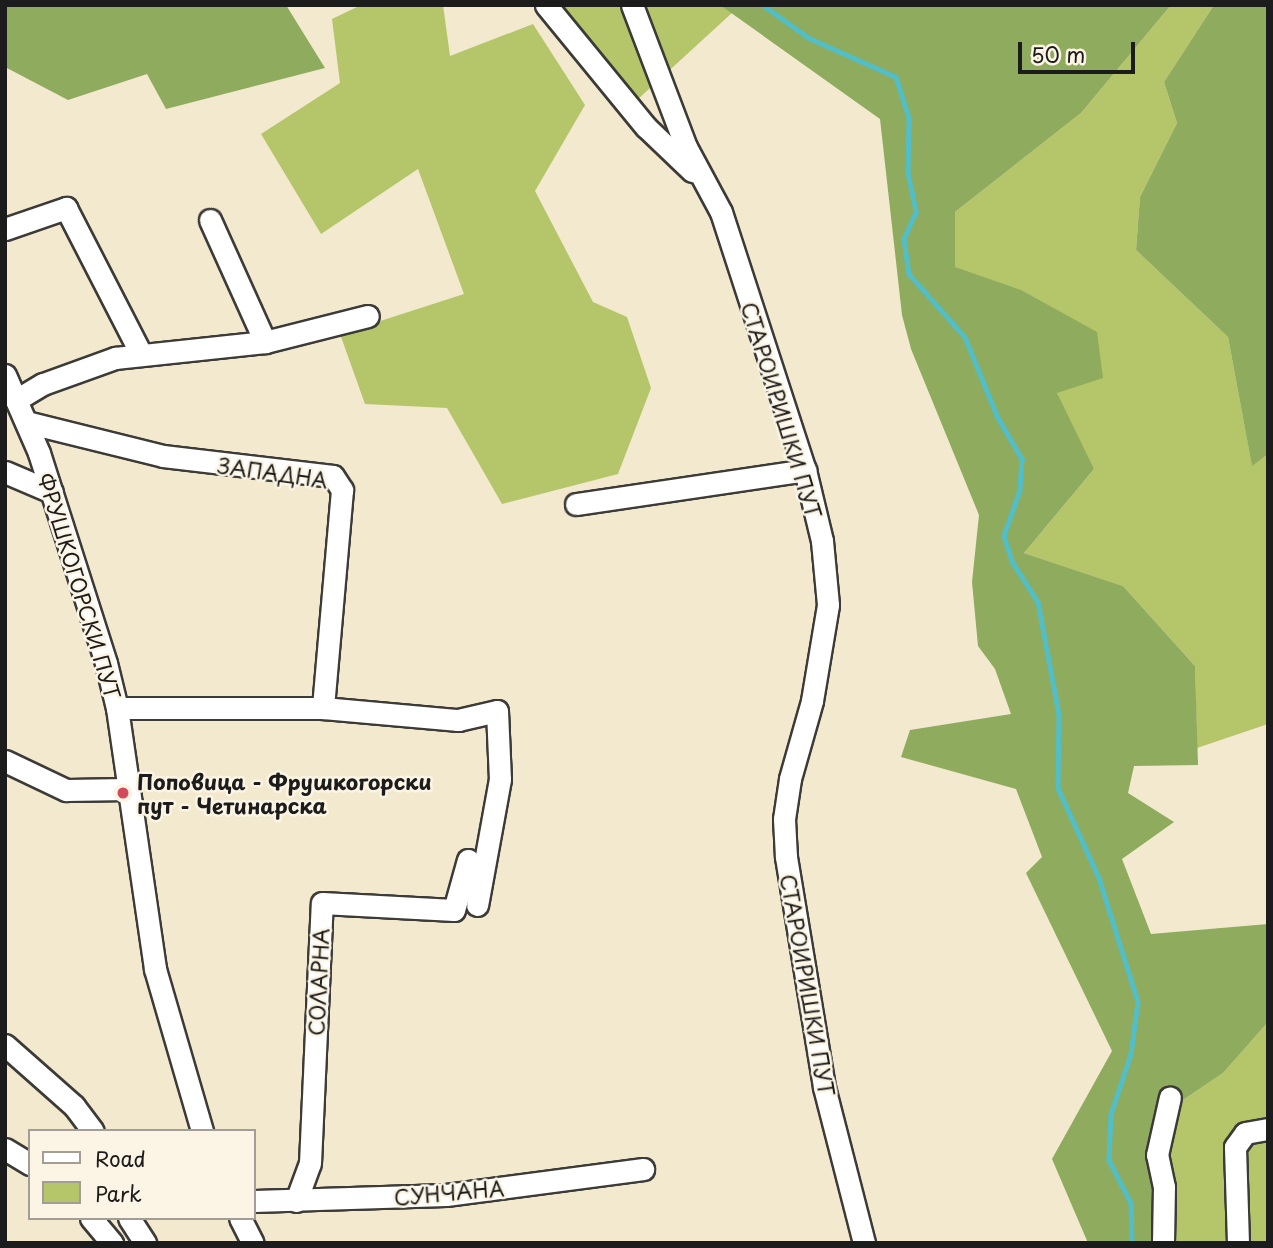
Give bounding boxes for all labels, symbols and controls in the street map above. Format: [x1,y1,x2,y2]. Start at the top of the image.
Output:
scale bar [1021,28,1138,72]
text: 50 m [1031,38,1085,70]
street label: СТАРОИРИШКИ ПУТ [737,298,827,522]
street label: ЗАПАДНА [216,452,330,492]
street label: ФРУШКОГОРСКИ ПУТ [34,470,126,702]
place label: Поповица - Фрушкогорски пут - Четинарска [137,768,433,818]
marker: Поповица - Фрушкогорски пут - Четинарска [115,785,131,801]
street label: СТАРОИРИШКИ ПУТ [776,871,840,1099]
street label: СОЛАРНА [303,928,333,1036]
legend [28,1129,256,1220]
text: Road [95,1142,146,1174]
street label: СУНЧАНА [393,1175,505,1209]
text: Park [95,1177,142,1209]

